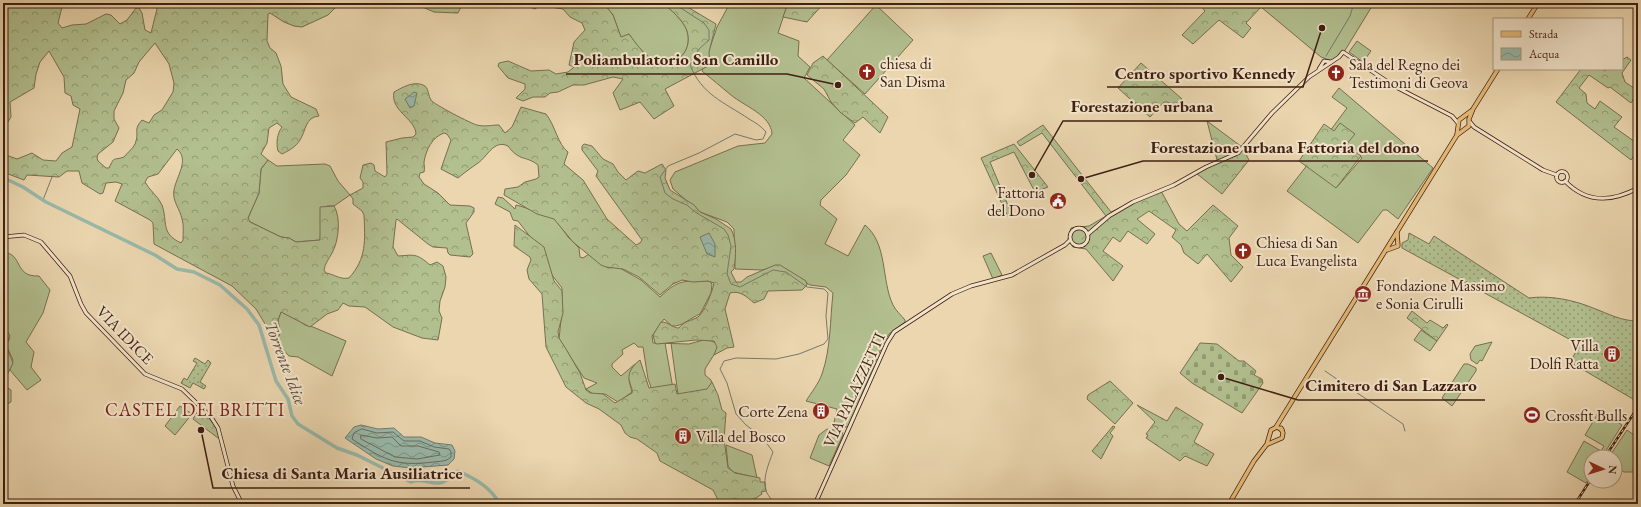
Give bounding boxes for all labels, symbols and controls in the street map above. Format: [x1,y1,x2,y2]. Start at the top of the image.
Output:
legend [1493,18,1623,70]
text: Strada [1529,26,1558,42]
callout: Poliambulatorio San Camillo [566,45,787,74]
text: Acqua [1528,46,1560,62]
text: Poliambulatorio San Camillo [574,48,779,70]
place label: chiesa di San Disma [880,53,946,92]
place label: Sala del Regno dei Testimoni di Geova [1349,54,1469,93]
callout: Centro sportivo Kennedy [1107,58,1303,87]
church icon: chiesa di San Disma [857,62,877,82]
text: Centro sportivo Kennedy [1115,62,1296,84]
church icon: Sala del Regno dei Testimoni di Geova [1326,63,1346,83]
callout: Forestazione urbana [1063,92,1222,121]
text: Forestazione urbana [1071,95,1214,117]
callout: Forestazione urbana Fattoria del dono [1143,132,1428,161]
text: Forestazione urbana Fattoria del dono [1151,136,1420,158]
place label: Fattoria del Dono [987,182,1046,221]
public building icon: Fattoria del Dono [1048,191,1068,211]
place label: Chiesa di San Luca Evangelista [1256,232,1358,271]
church icon: Chiesa di San Luca Evangelista [1233,241,1253,261]
place label: Fondazione Massimo e Sonia Cirulli [1376,275,1505,314]
museum icon: Fondazione Massimo e Sonia Cirulli [1353,284,1373,304]
street label: VIA IDICE [92,301,158,369]
water label: Torrente Idice [260,318,312,408]
street label: VIA PALAZZETTI [818,329,890,451]
place label: Villa Dolfi Ratta [1530,335,1600,374]
building icon: Villa Dolfi Ratta [1602,344,1622,364]
callout: Cimitero di San Lazzaro [1298,371,1485,400]
text: Cimitero di San Lazzaro [1305,374,1477,396]
district label: CASTEL DEI BRITTI [105,398,285,421]
place label: Corte Zena [738,401,809,422]
building icon: Corte Zena [811,401,831,421]
sports icon: Crossfit Bulls [1522,405,1542,425]
place label: Crossfit Bulls [1545,405,1627,426]
building icon: Villa del Bosco [673,426,693,446]
place label: Villa del Bosco [696,426,786,447]
north arrow [1583,449,1623,489]
callout: Chiesa di Santa Maria Ausiliatrice [213,459,470,488]
text: Chiesa di Santa Maria Ausiliatrice [221,462,463,484]
text: N [1606,465,1620,475]

